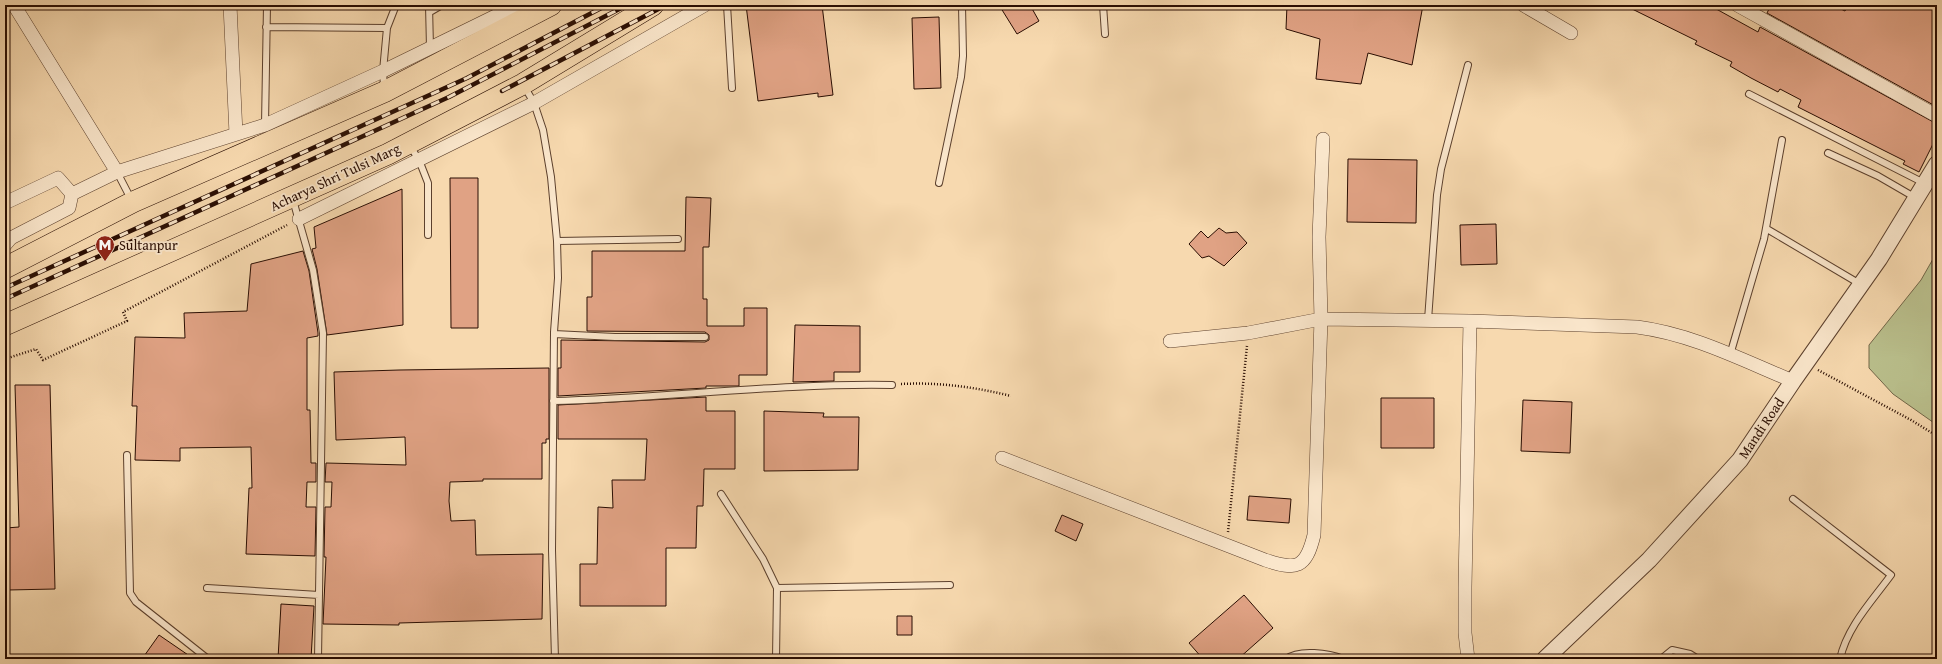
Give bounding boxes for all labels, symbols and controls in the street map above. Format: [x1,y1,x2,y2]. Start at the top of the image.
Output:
street label: Acharya Shri Tulsi Marg [267,138,403,216]
metro station icon: Sultanpur [94,234,116,262]
place label: Sultanpur [119,235,178,255]
street label: Mandi Road [1733,393,1789,462]

